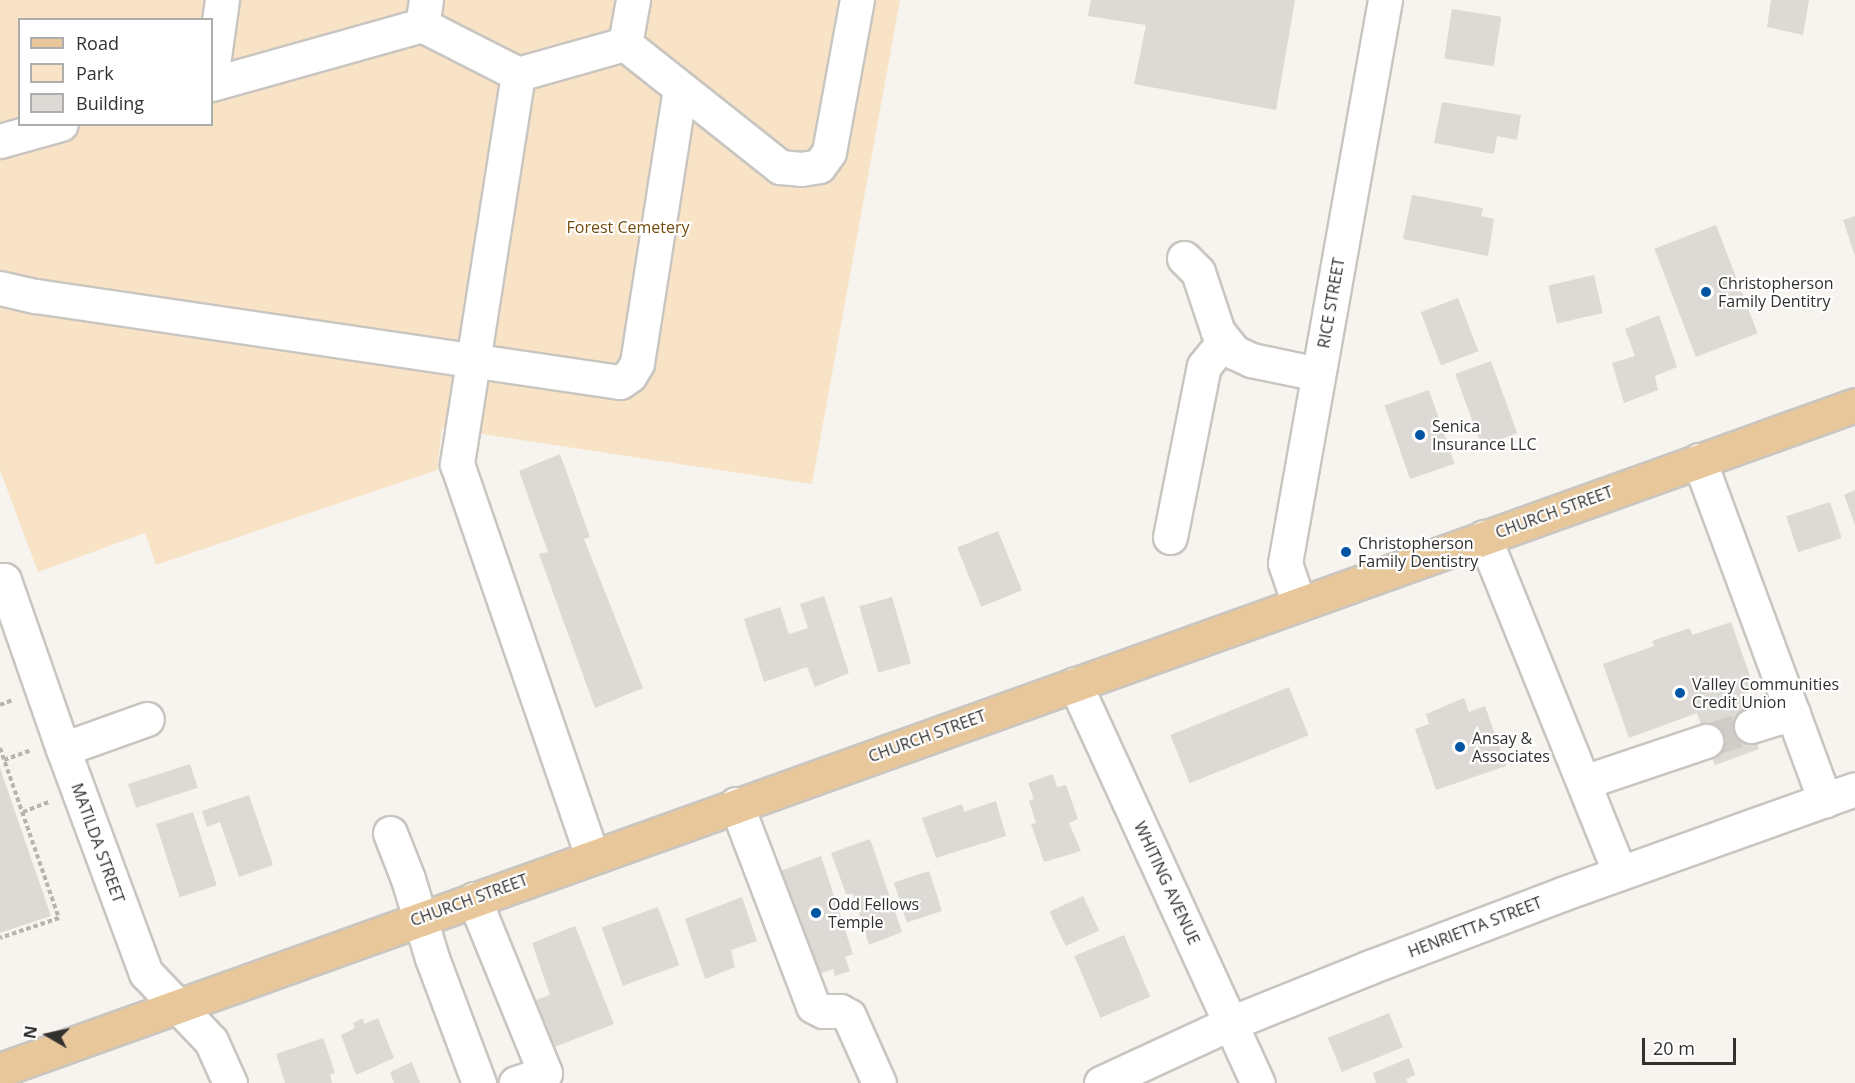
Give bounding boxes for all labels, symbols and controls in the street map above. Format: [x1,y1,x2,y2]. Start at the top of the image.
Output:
legend [18,18,213,126]
text: Road [76,31,119,55]
text: Park [76,61,114,85]
text: Building [76,91,144,115]
park label: Forest Cemetery [567,217,689,237]
street label: RICE STREET [1314,256,1348,350]
place label: Christopherson Family Dentitry [1718,273,1834,311]
marker: Christopherson Family Dentitry [1699,285,1713,299]
place label: Senica Insurance LLC [1432,416,1537,454]
marker: Senica Insurance LLC [1413,428,1427,442]
street label: CHURCH STREET [1493,482,1615,542]
place label: Christopherson Family Dentistry [1358,533,1478,571]
marker: Christopherson Family Dentistry [1339,545,1353,559]
place label: Valley Communities Credit Union [1692,674,1839,712]
marker: Valley Communities Credit Union [1673,686,1687,700]
street label: CHURCH STREET [866,706,988,766]
place label: Ansay & Associates [1472,728,1550,766]
marker: Ansay & Associates [1453,740,1467,754]
street label: MATILDA STREET [67,780,129,906]
street label: WHITING AVENUE [1130,819,1204,947]
street label: CHURCH STREET [408,870,530,930]
street label: HENRIETTA STREET [1405,893,1545,961]
place label: Odd Fellows Temple [828,894,919,932]
marker: Odd Fellows Temple [809,906,823,920]
north arrow [18,1005,78,1065]
text: N [18,1024,42,1040]
scale bar [1645,1026,1740,1064]
text: 20 m [1653,1036,1695,1060]

